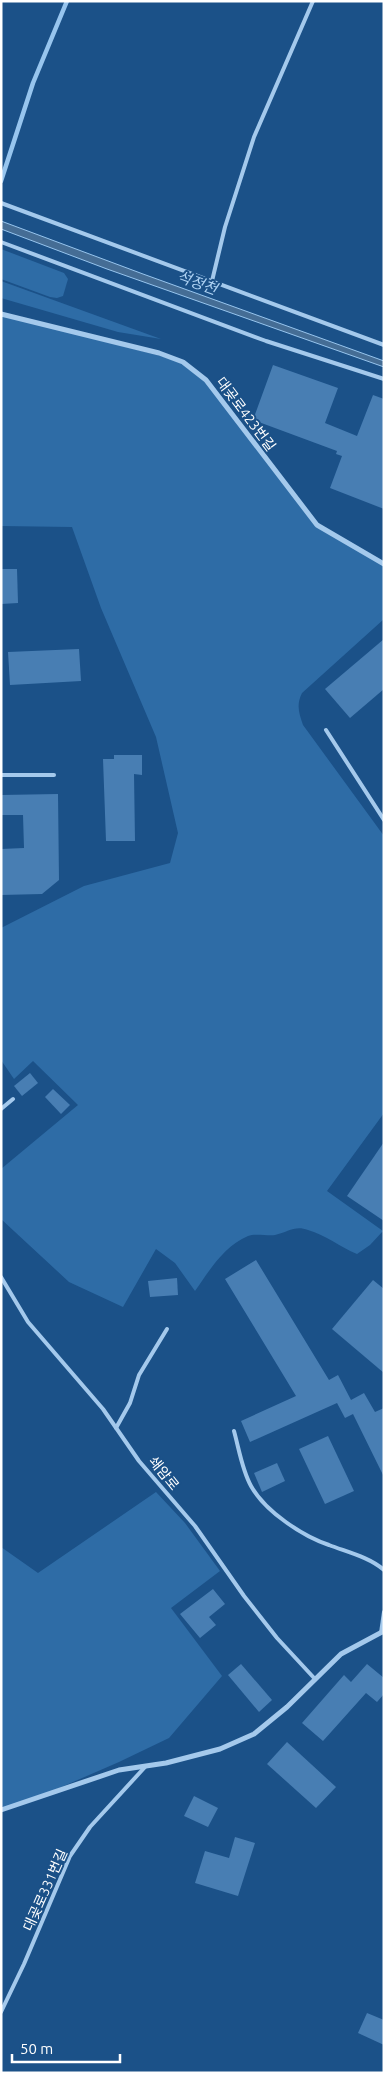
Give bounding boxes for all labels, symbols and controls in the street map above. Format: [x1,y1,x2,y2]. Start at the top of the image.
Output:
water label: 석정천 [175,267,222,298]
street label: 대곶로423번길 [213,374,279,454]
street label: 쇄암로 [146,1453,182,1493]
street label: 대곶로331번길 [20,1847,70,1933]
scale bar [12,2032,120,2064]
text: 50 m [20,2040,53,2057]

